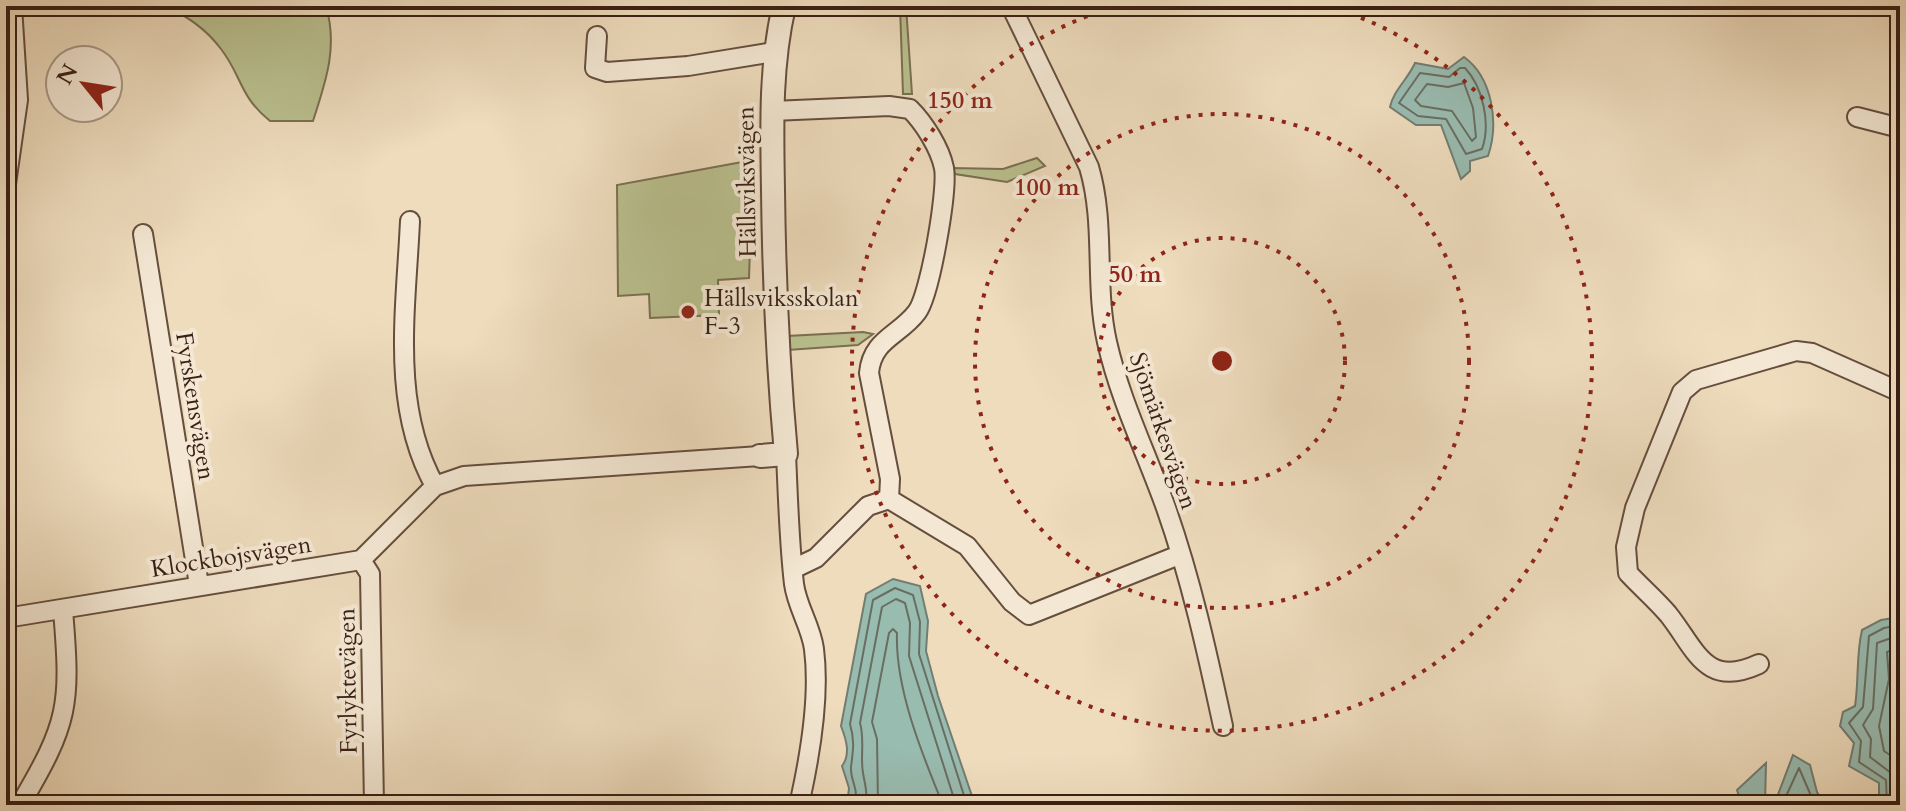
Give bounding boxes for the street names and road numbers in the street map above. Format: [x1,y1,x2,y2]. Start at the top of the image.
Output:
street label: Hällsviksvägen [729,106,765,258]
street label: Fyrskensvägen [167,330,223,483]
street label: Sjömärkesvägen [1121,348,1205,514]
street label: Klockbojsvägen [148,528,314,586]
street label: Fyrlyktevägen [330,607,366,754]

